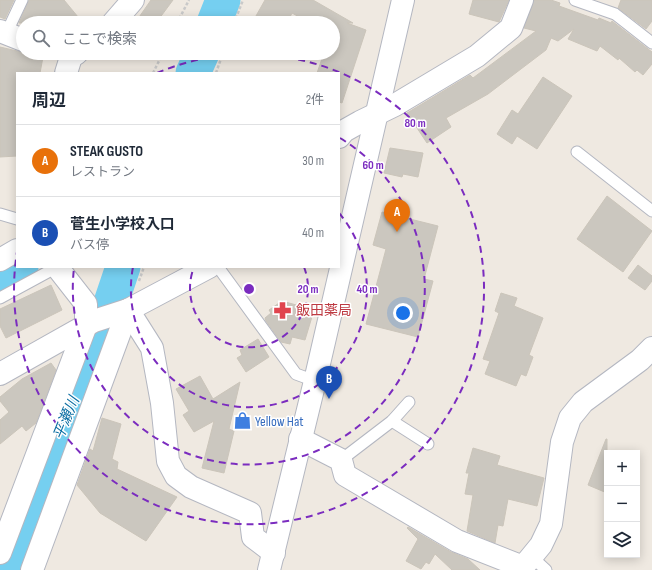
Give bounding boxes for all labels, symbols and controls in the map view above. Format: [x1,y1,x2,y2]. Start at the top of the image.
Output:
search box [16,16,340,60]
icon: search [30,27,52,49]
text: ここで検索 [62,30,137,49]
text: 周辺 [32,91,66,111]
text: 2件 [306,92,324,108]
text: 80 m [404,116,426,131]
text: STEAK GUSTO [70,142,143,161]
text: A [42,153,48,169]
text: 30 m [302,153,324,169]
text: 60 m [362,158,384,173]
text: レストラン [70,164,135,180]
pin: A [384,199,410,232]
text: 菅生小学校入口 [70,215,175,234]
text: B [42,225,48,241]
text: 40 m [302,225,324,241]
text: バス停 [70,237,109,253]
centre of rings [242,282,256,296]
text: 20 m [298,282,318,297]
text: 40 m [356,282,378,297]
pharmacy icon: 飯田薬局 [273,300,293,320]
place label: 飯田薬局 [296,302,352,319]
your location [393,303,413,323]
pin: B [316,366,342,399]
water label: 平瀬川 [49,392,84,443]
shop icon: Yellow Hat [232,411,252,431]
place label: Yellow Hat [255,413,304,430]
map controls [604,450,640,558]
button: + [604,450,640,486]
button: − [604,486,640,522]
button: layers [604,522,640,558]

